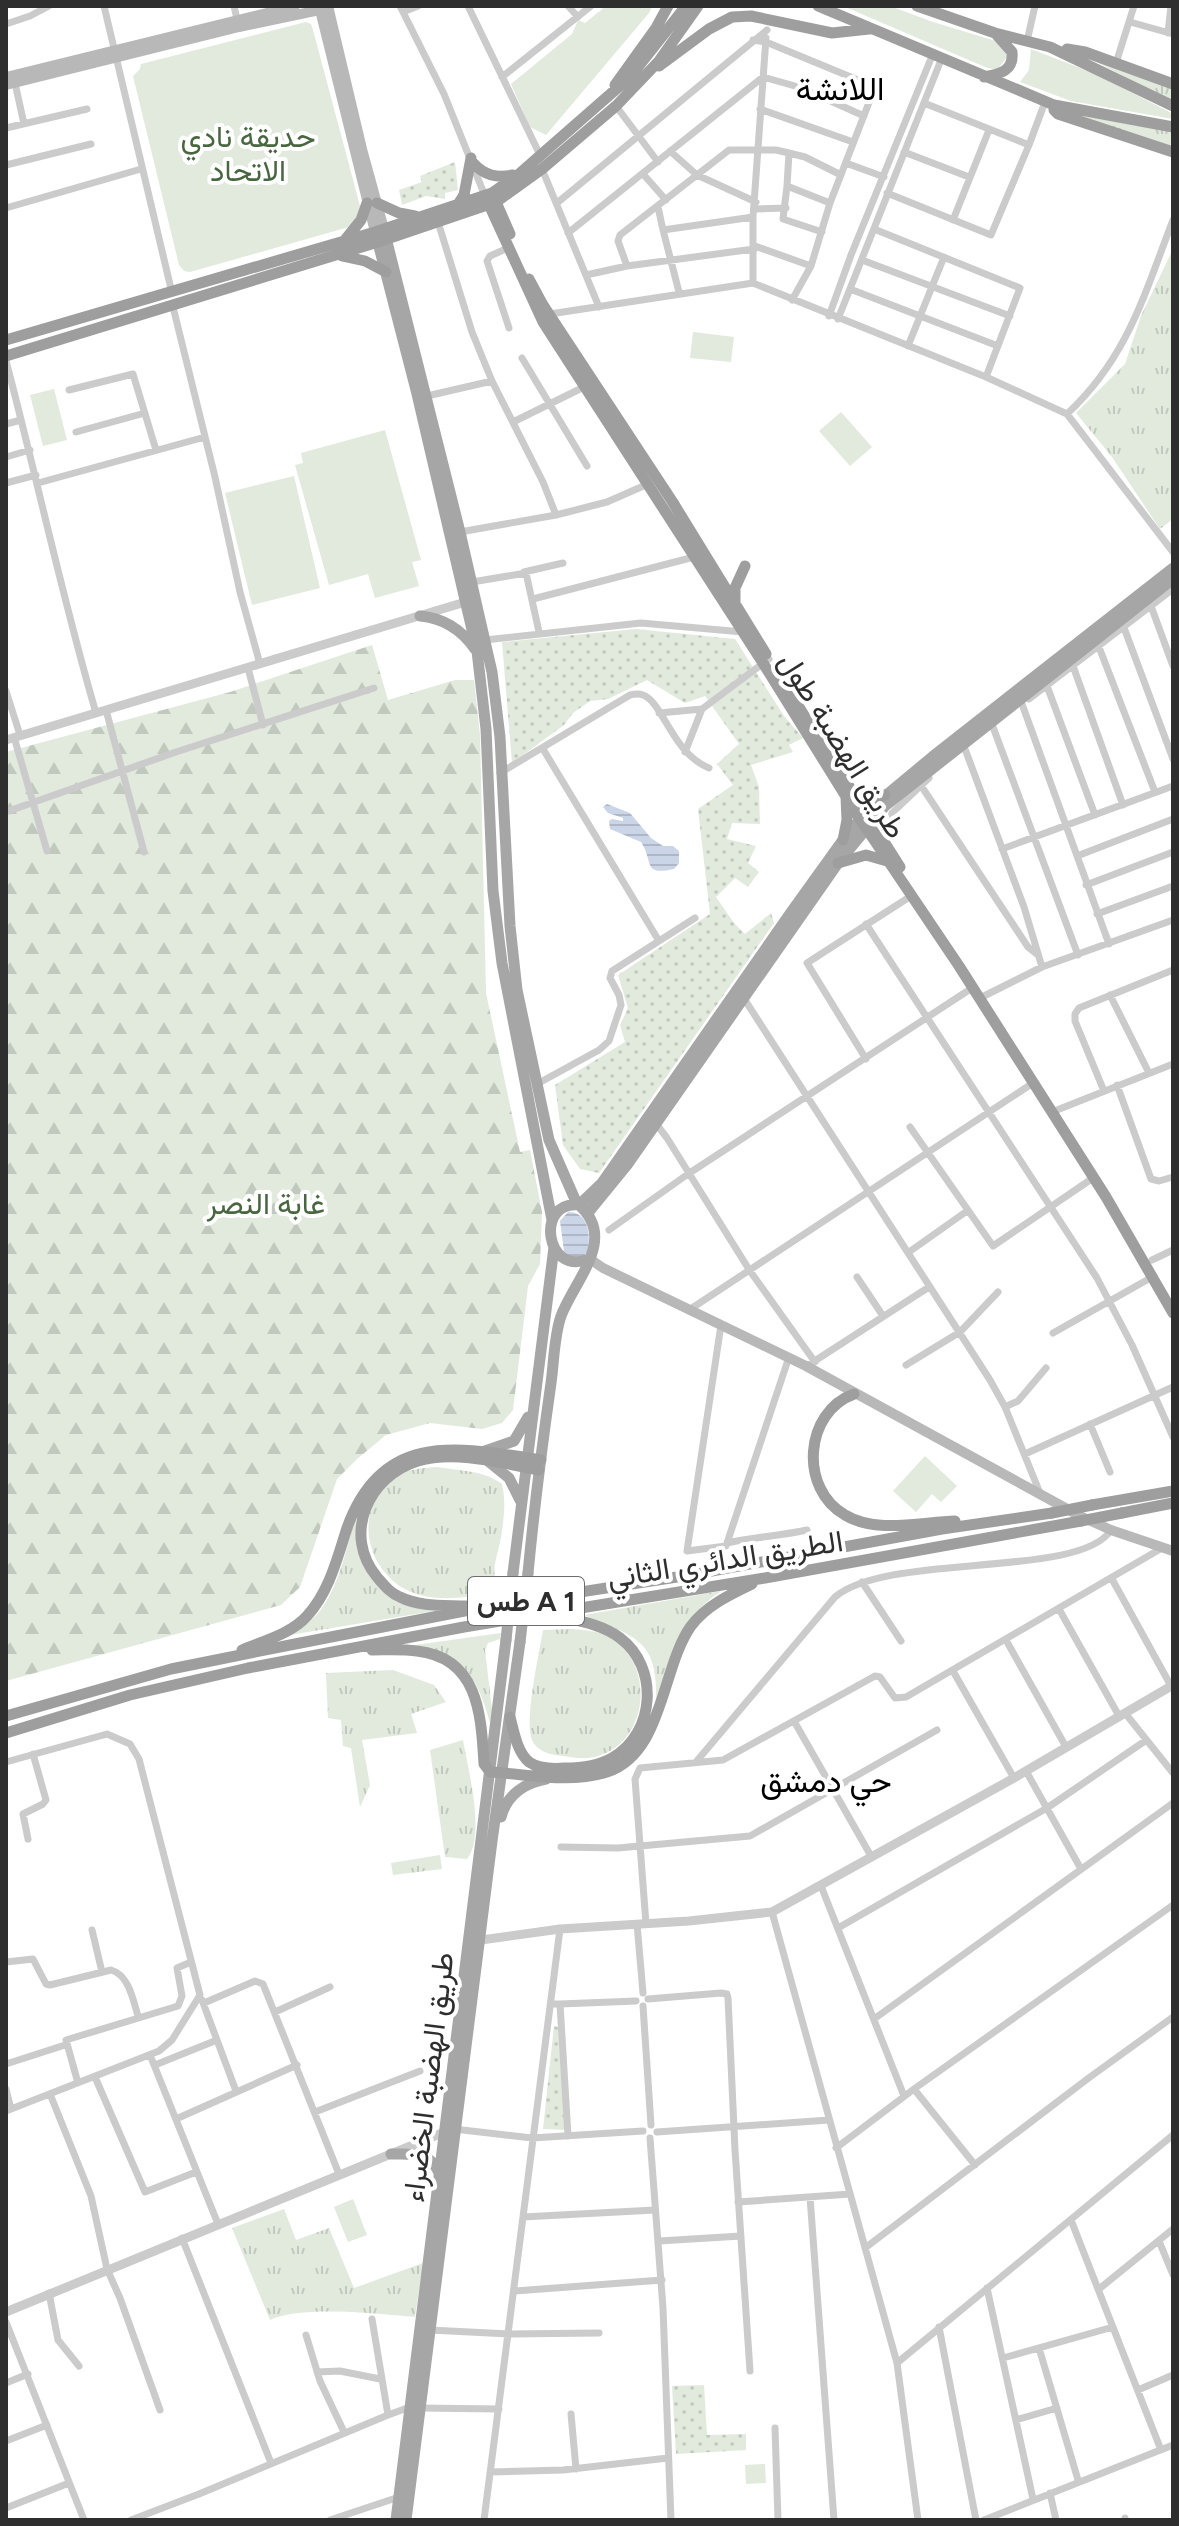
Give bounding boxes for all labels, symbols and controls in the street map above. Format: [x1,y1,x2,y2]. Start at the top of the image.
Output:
district label: اللانشة [796,70,884,108]
park label: حديقة نادي الاتحاد [180,118,316,189]
street label: طريق الهضبة طول [771,645,915,845]
park label: غابة النصر [206,1185,325,1222]
street label: الطريق الدائري الثاني [605,1522,846,1602]
road number: طس A 1 [468,1577,584,1625]
district label: حي دمشق [760,1762,892,1807]
street label: طريق الهضبة الخضراء [394,1950,462,2204]

